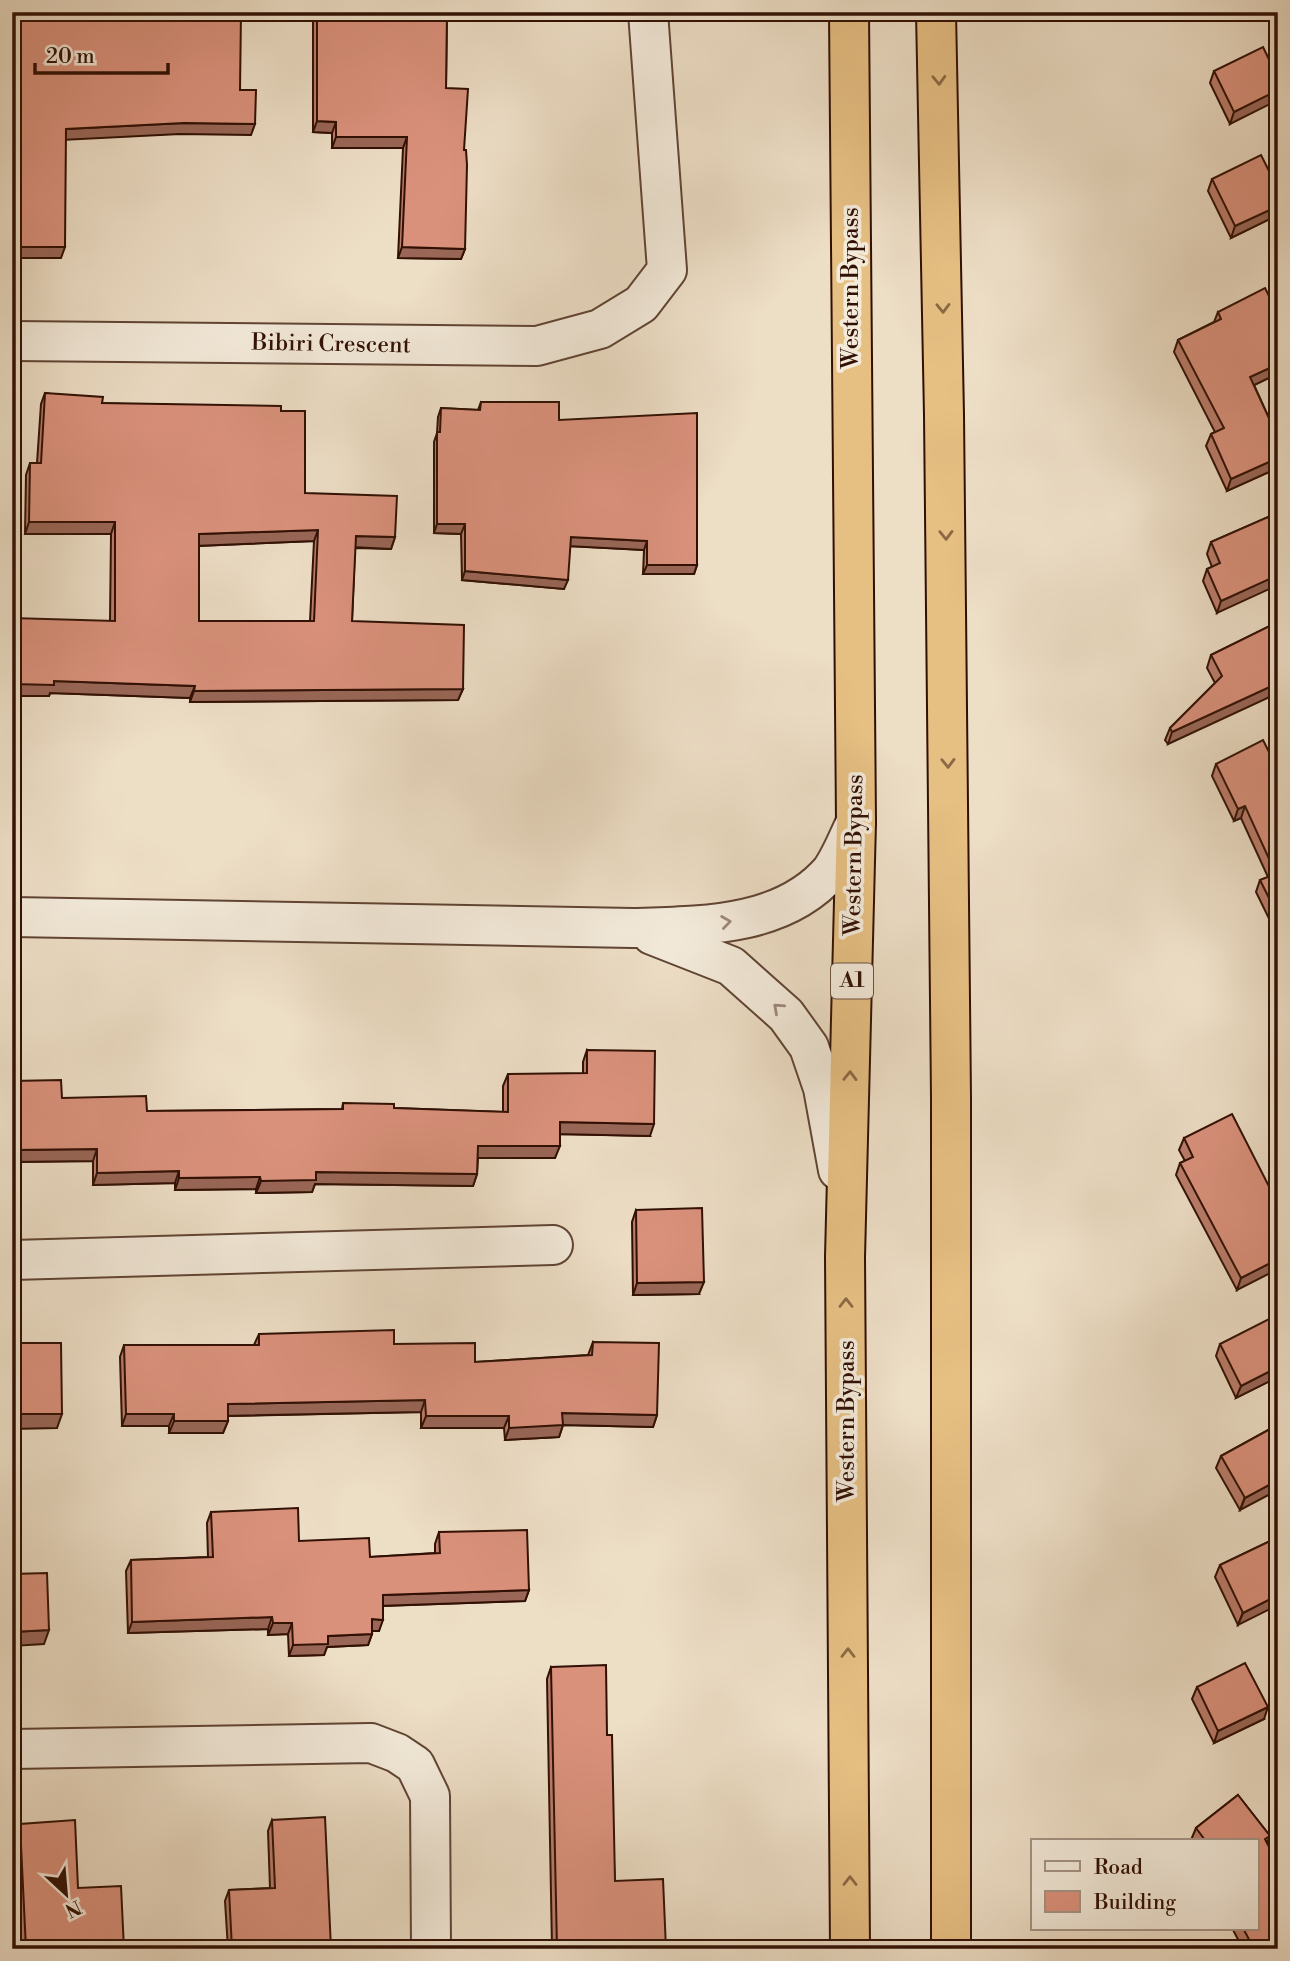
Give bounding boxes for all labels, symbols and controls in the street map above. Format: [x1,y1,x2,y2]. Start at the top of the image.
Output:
scale bar [35,32,168,76]
text: 20 m [46,44,95,70]
one-way arrow [931,75,946,86]
street label: Western Bypass [837,207,865,370]
one-way arrow [935,303,951,314]
street label: Bibiri Crescent [250,329,411,359]
one-way arrow [938,530,953,541]
one-way arrow [940,758,956,769]
street label: Western Bypass [839,774,869,937]
one-way arrow [720,914,732,929]
road number: A1 [831,964,873,998]
one-way arrow [773,1004,786,1016]
one-way arrow [842,1070,858,1080]
one-way arrow [838,1297,854,1308]
street label: Western Bypass [833,1340,861,1503]
one-way arrow [841,1647,856,1658]
legend [1031,1839,1258,1930]
text: Road [1094,1855,1143,1881]
north arrow [32,1860,102,1930]
one-way arrow [842,1875,858,1885]
text: Building [1093,1890,1176,1916]
text: N [61,1894,85,1922]

